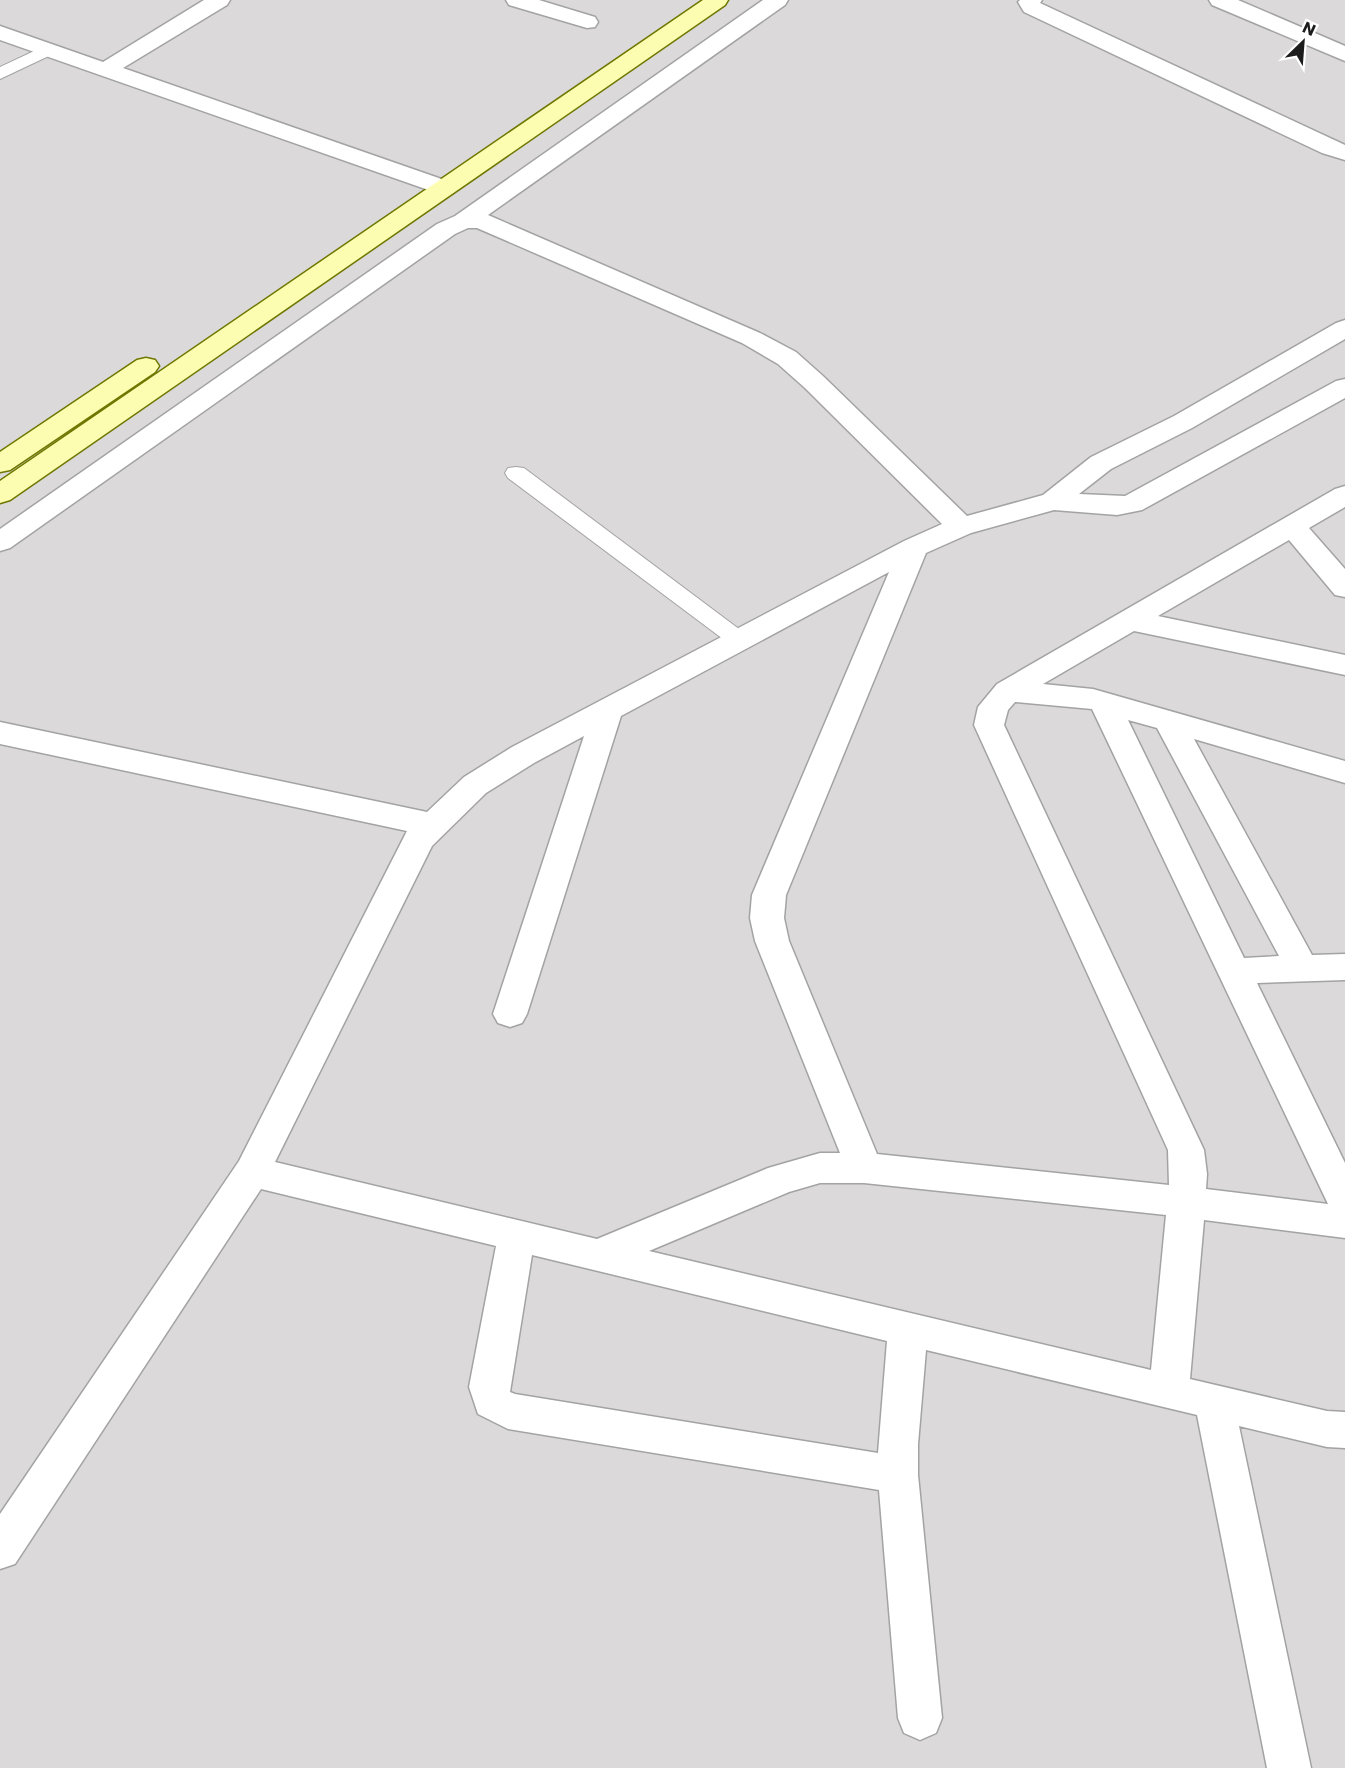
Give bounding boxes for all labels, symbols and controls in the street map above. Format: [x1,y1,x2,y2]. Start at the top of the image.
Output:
north arrow [1273,12,1333,72]
text: N [1299,16,1319,42]

